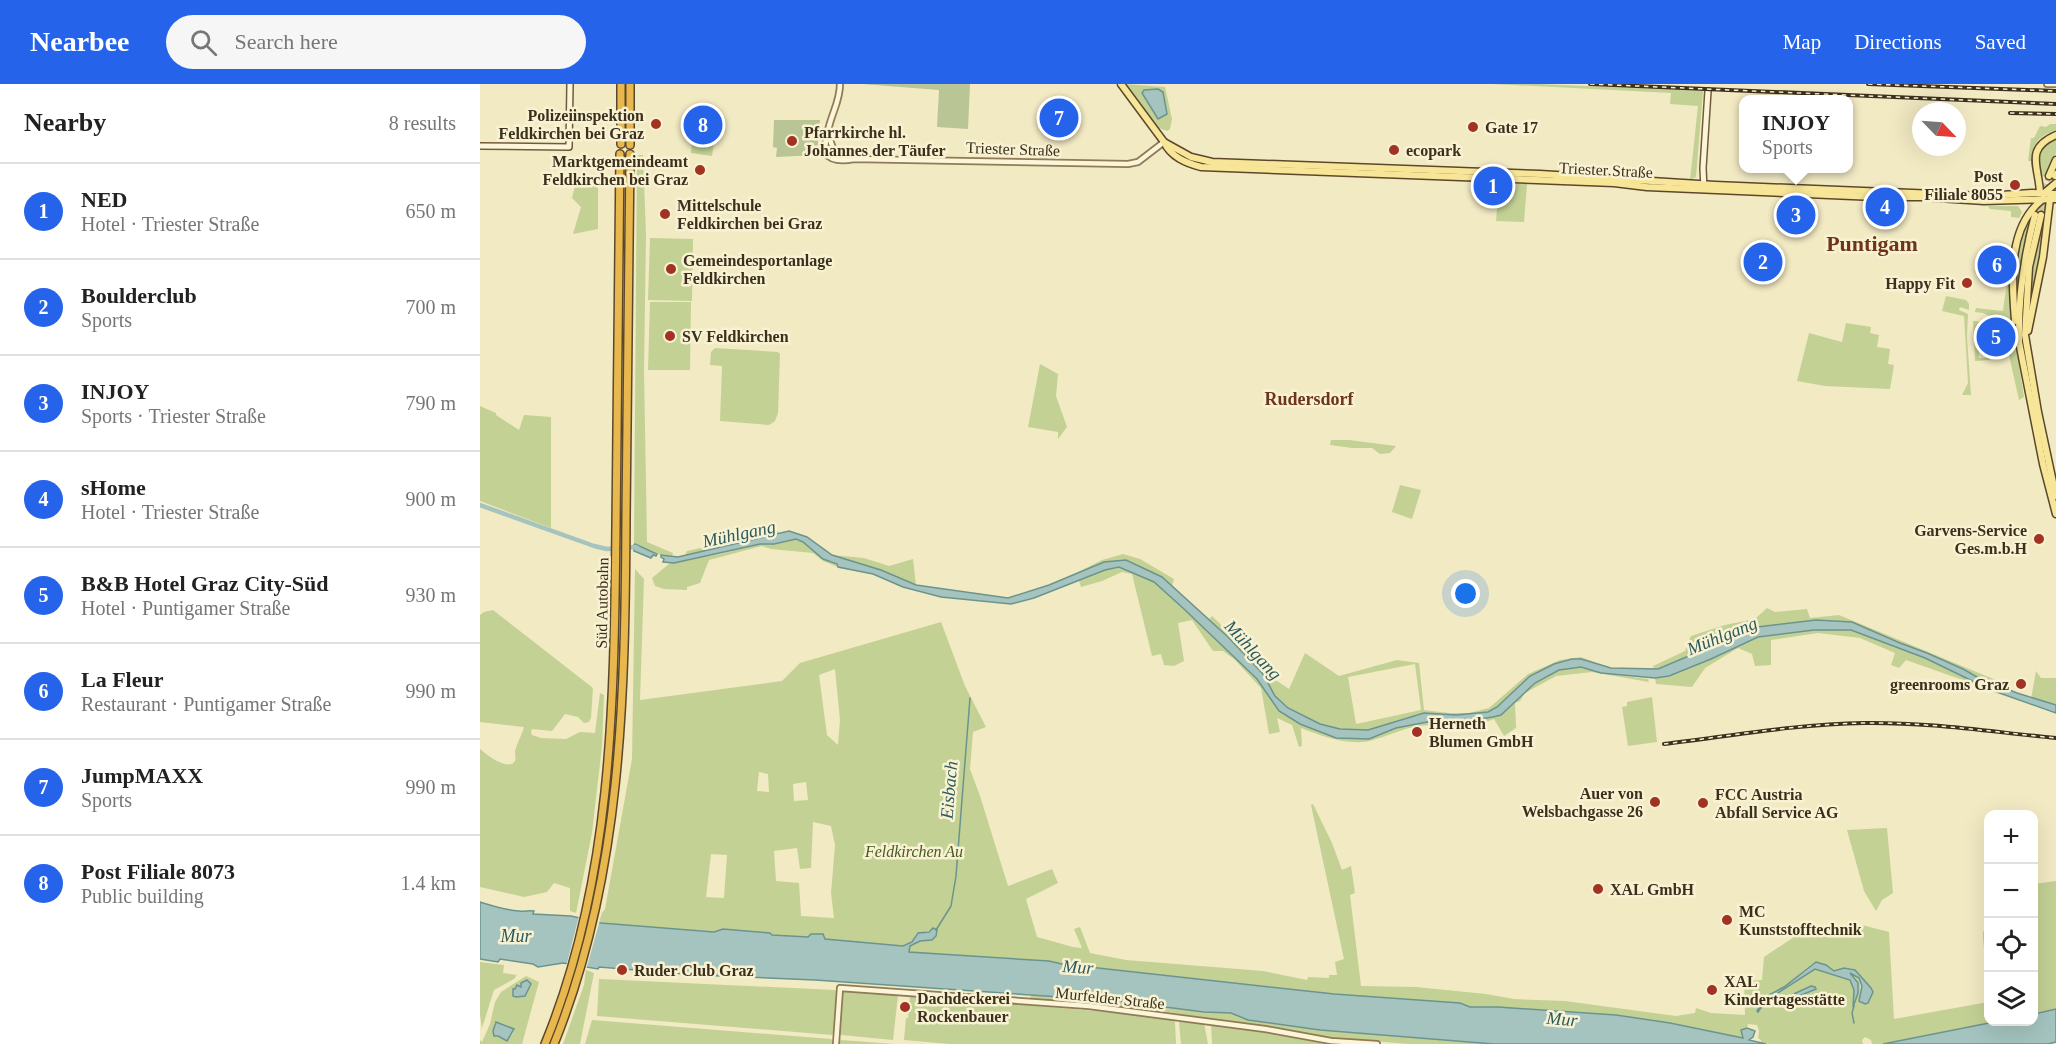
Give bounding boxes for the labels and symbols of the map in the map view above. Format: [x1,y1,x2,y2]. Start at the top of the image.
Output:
pin: 7 [1040,96,1078,141]
pin: 8 [684,102,722,147]
north arrow [1912,102,1966,156]
place label: Polizeiinspektion Feldkirchen bei Graz [499,107,644,142]
marker: Polizeiinspektion Feldkirchen bei Graz [649,117,663,131]
place label: Gate 17 [1485,119,1538,136]
marker: Gate 17 [1466,120,1480,134]
place label: Pfarrkirche hl. Johannes der Täufer [804,124,946,159]
marker: Pfarrkirche hl. Johannes der Täufer [785,134,799,148]
street label: Triester Straße [966,139,1060,159]
place label: ecopark [1406,142,1461,160]
marker: ecopark [1387,143,1401,157]
place label: Marktgemeindeamt Feldkirchen bei Graz [543,153,689,188]
street label: Triester Straße [1559,159,1653,181]
marker: Marktgemeindeamt Feldkirchen bei Graz [693,163,707,177]
pin: 1 [1474,164,1512,208]
place label: Post Filiale 8055 [1924,168,2004,203]
marker: Post Filiale 8055 [2008,178,2022,192]
pin: 4 [1866,184,1904,230]
pin: 3 [1776,192,1816,238]
place label: Mittelschule Feldkirchen bei Graz [677,197,822,232]
marker: Mittelschule Feldkirchen bei Graz [658,207,672,221]
district label: Puntigam [1826,231,1918,256]
pin: 2 [1744,240,1782,285]
pin: 6 [1978,242,2017,288]
place label: Gemeindesportanlage Feldkirchen [683,252,832,287]
marker: Gemeindesportanlage Feldkirchen [664,262,678,276]
place label: Happy Fit [1885,275,1956,293]
marker: Happy Fit [1960,276,1974,290]
pin: 5 [1976,314,2016,360]
place label: SV Feldkirchen [682,328,789,345]
marker: SV Feldkirchen [663,329,677,343]
district label: Rudersdorf [1265,389,1355,409]
water label: Mühlgang [700,517,777,552]
place label: Garvens-Service Ges.m.b.H [1914,522,2028,557]
marker: Garvens-Service Ges.m.b.H [2032,532,2046,546]
street label: Süd Autobahn [593,557,611,649]
your location [1451,579,1480,608]
water label: Mühlgang [1683,613,1760,660]
water label: Mühlgang [1220,615,1286,684]
place label: greenrooms Graz [1890,676,2009,694]
marker: greenrooms Graz [2014,677,2028,691]
place label: Herneth Blumen GmbH [1429,715,1534,750]
marker: Herneth Blumen GmbH [1410,725,1424,739]
water label: Eisbach [936,760,961,821]
place label: Auer von Welsbachgasse 26 [1522,785,1643,821]
place label: FCC Austria Abfall Service AG [1715,786,1839,821]
marker: Auer von Welsbachgasse 26 [1648,795,1662,809]
marker: FCC Austria Abfall Service AG [1696,796,1710,810]
park label: Feldkirchen Au [864,843,963,860]
place label: XAL GmbH [1610,881,1695,898]
marker: XAL GmbH [1591,882,1605,896]
place label: MC Kunststofftechnik [1739,903,1862,938]
marker: MC Kunststofftechnik [1720,913,1734,927]
water label: Mur [500,926,532,946]
water label: Mur [1061,956,1095,978]
place label: Ruder Club Graz [634,962,754,979]
marker: Ruder Club Graz [615,963,629,977]
place label: XAL Kindertagesstätte [1724,973,1845,1009]
marker: XAL Kindertagesstätte [1705,983,1719,997]
street label: Murfelder Straße [1055,984,1165,1012]
place label: Dachdeckerei Rockenbauer [917,990,1011,1025]
marker: Dachdeckerei Rockenbauer [898,1000,912,1014]
water label: Mur [1545,1008,1579,1030]

